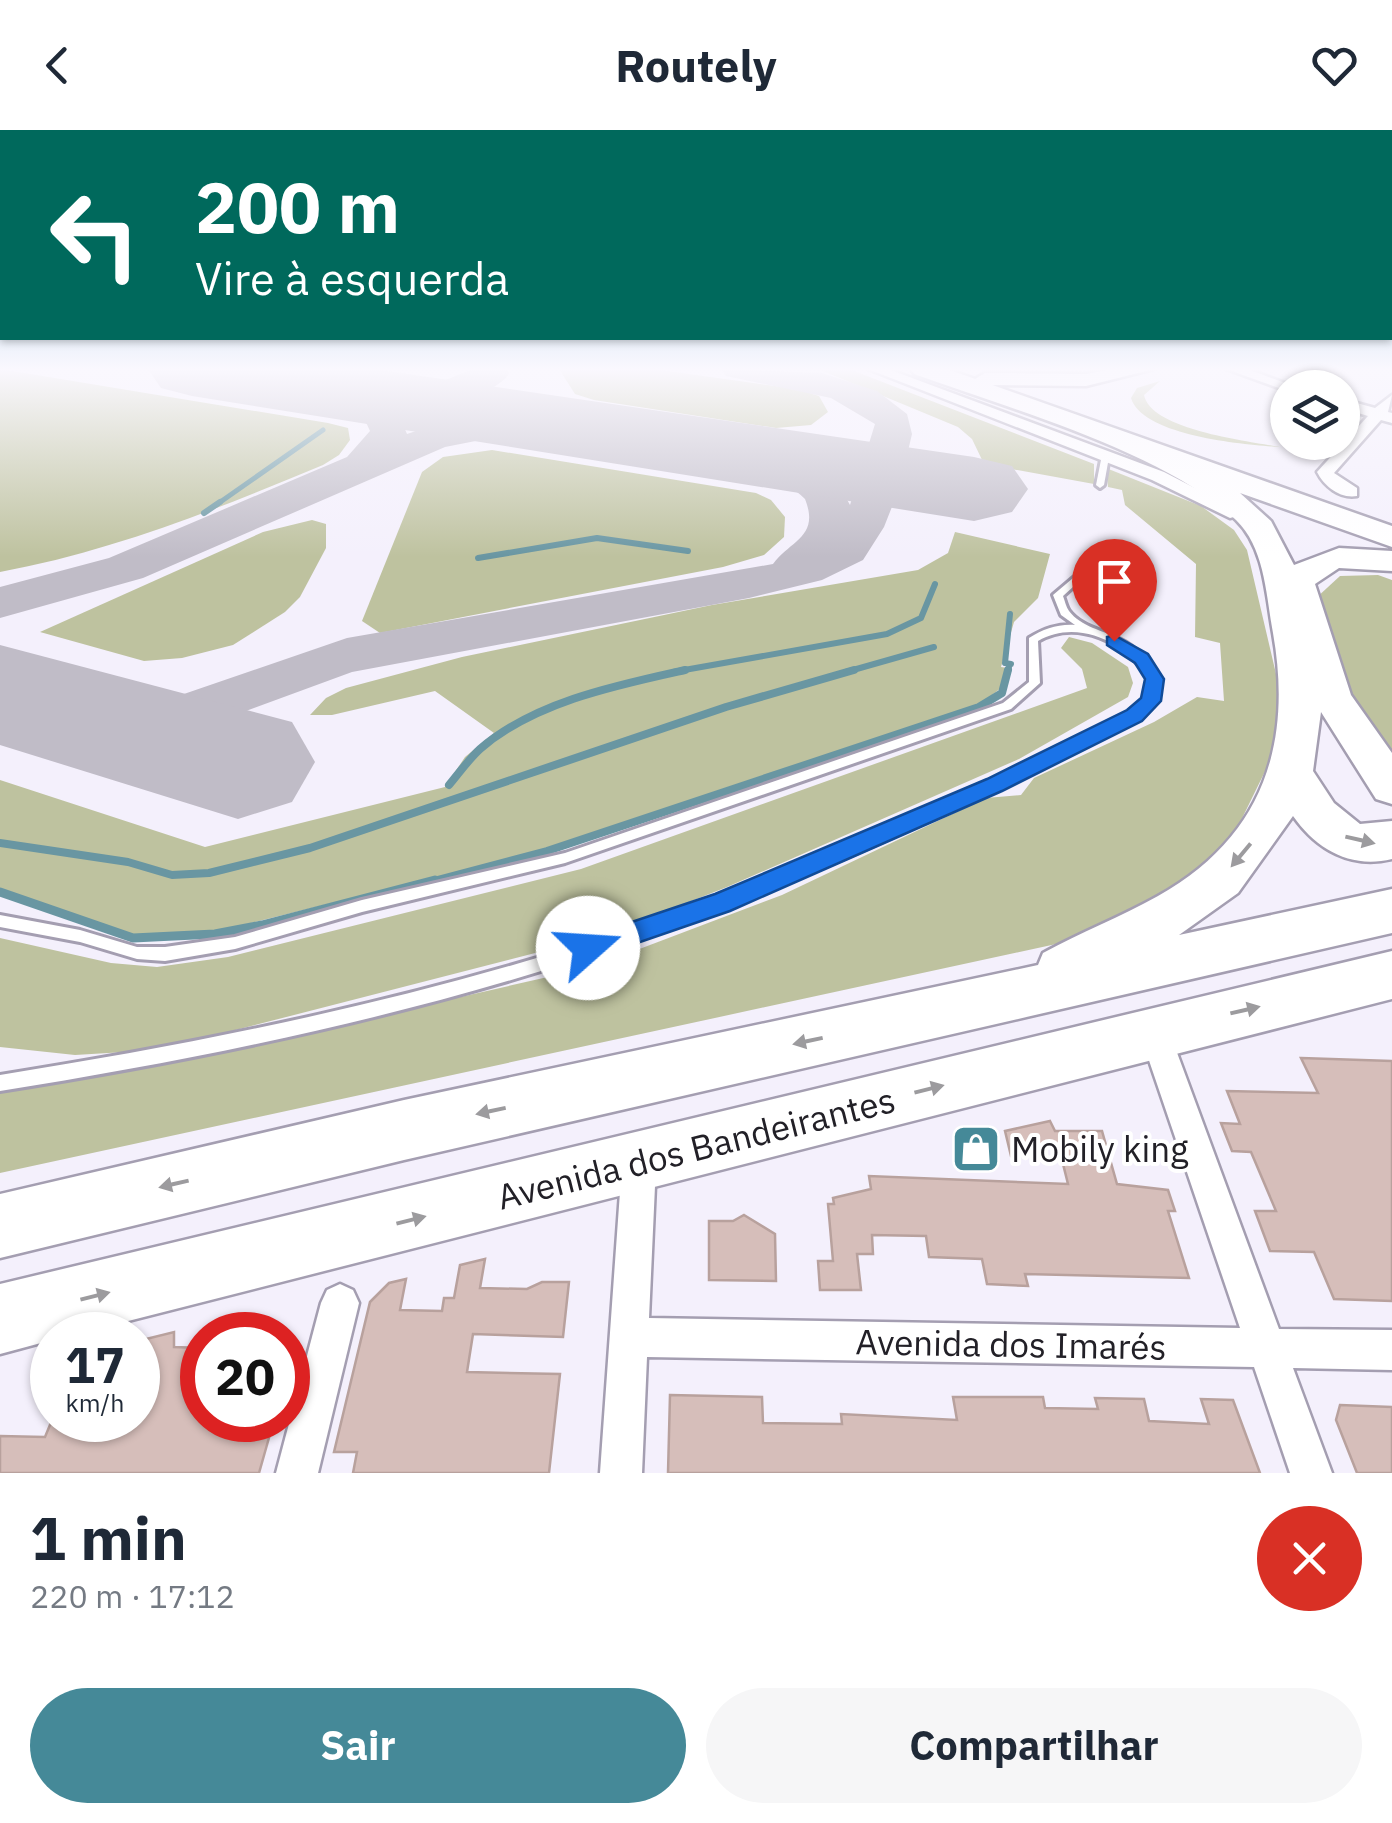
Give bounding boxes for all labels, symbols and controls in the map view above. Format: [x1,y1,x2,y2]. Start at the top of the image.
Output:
text: Routely [615,36,777,94]
icon: back [30,38,85,93]
icon: heart [1307,38,1362,93]
text: 200 m [195,161,400,252]
icon: left [30,170,160,300]
text: Vire à esquerda [195,249,509,307]
map controls [1270,370,1360,460]
button: layers [1270,370,1360,460]
pin [1072,539,1157,642]
icon: arrive [1087,554,1142,609]
one-way arrow [1345,833,1376,848]
one-way arrow [1231,842,1252,867]
position arrow [536,896,640,1000]
one-way arrow [1230,1002,1261,1017]
one-way arrow [792,1034,823,1049]
street label: Avenida dos Bandeirantes [492,1076,900,1220]
one-way arrow [914,1081,945,1097]
one-way arrow [475,1103,506,1119]
shop icon: Mobily king [950,1123,1002,1175]
place label: Mobily king [1011,1126,1189,1172]
one-way arrow [158,1177,189,1192]
one-way arrow [396,1211,427,1227]
one-way arrow [80,1288,111,1303]
speed limit sign: 20 [180,1312,310,1442]
street label: Avenida dos Imarés [855,1318,1167,1370]
text: 17 [65,1332,125,1397]
text: km/h [66,1386,124,1419]
text: 1 min [30,1498,187,1577]
button: close [1257,1506,1362,1611]
text: 220 m · 17:12 [30,1575,235,1617]
button: Sair [30,1688,686,1803]
button: Compartilhar [706,1688,1362,1803]

